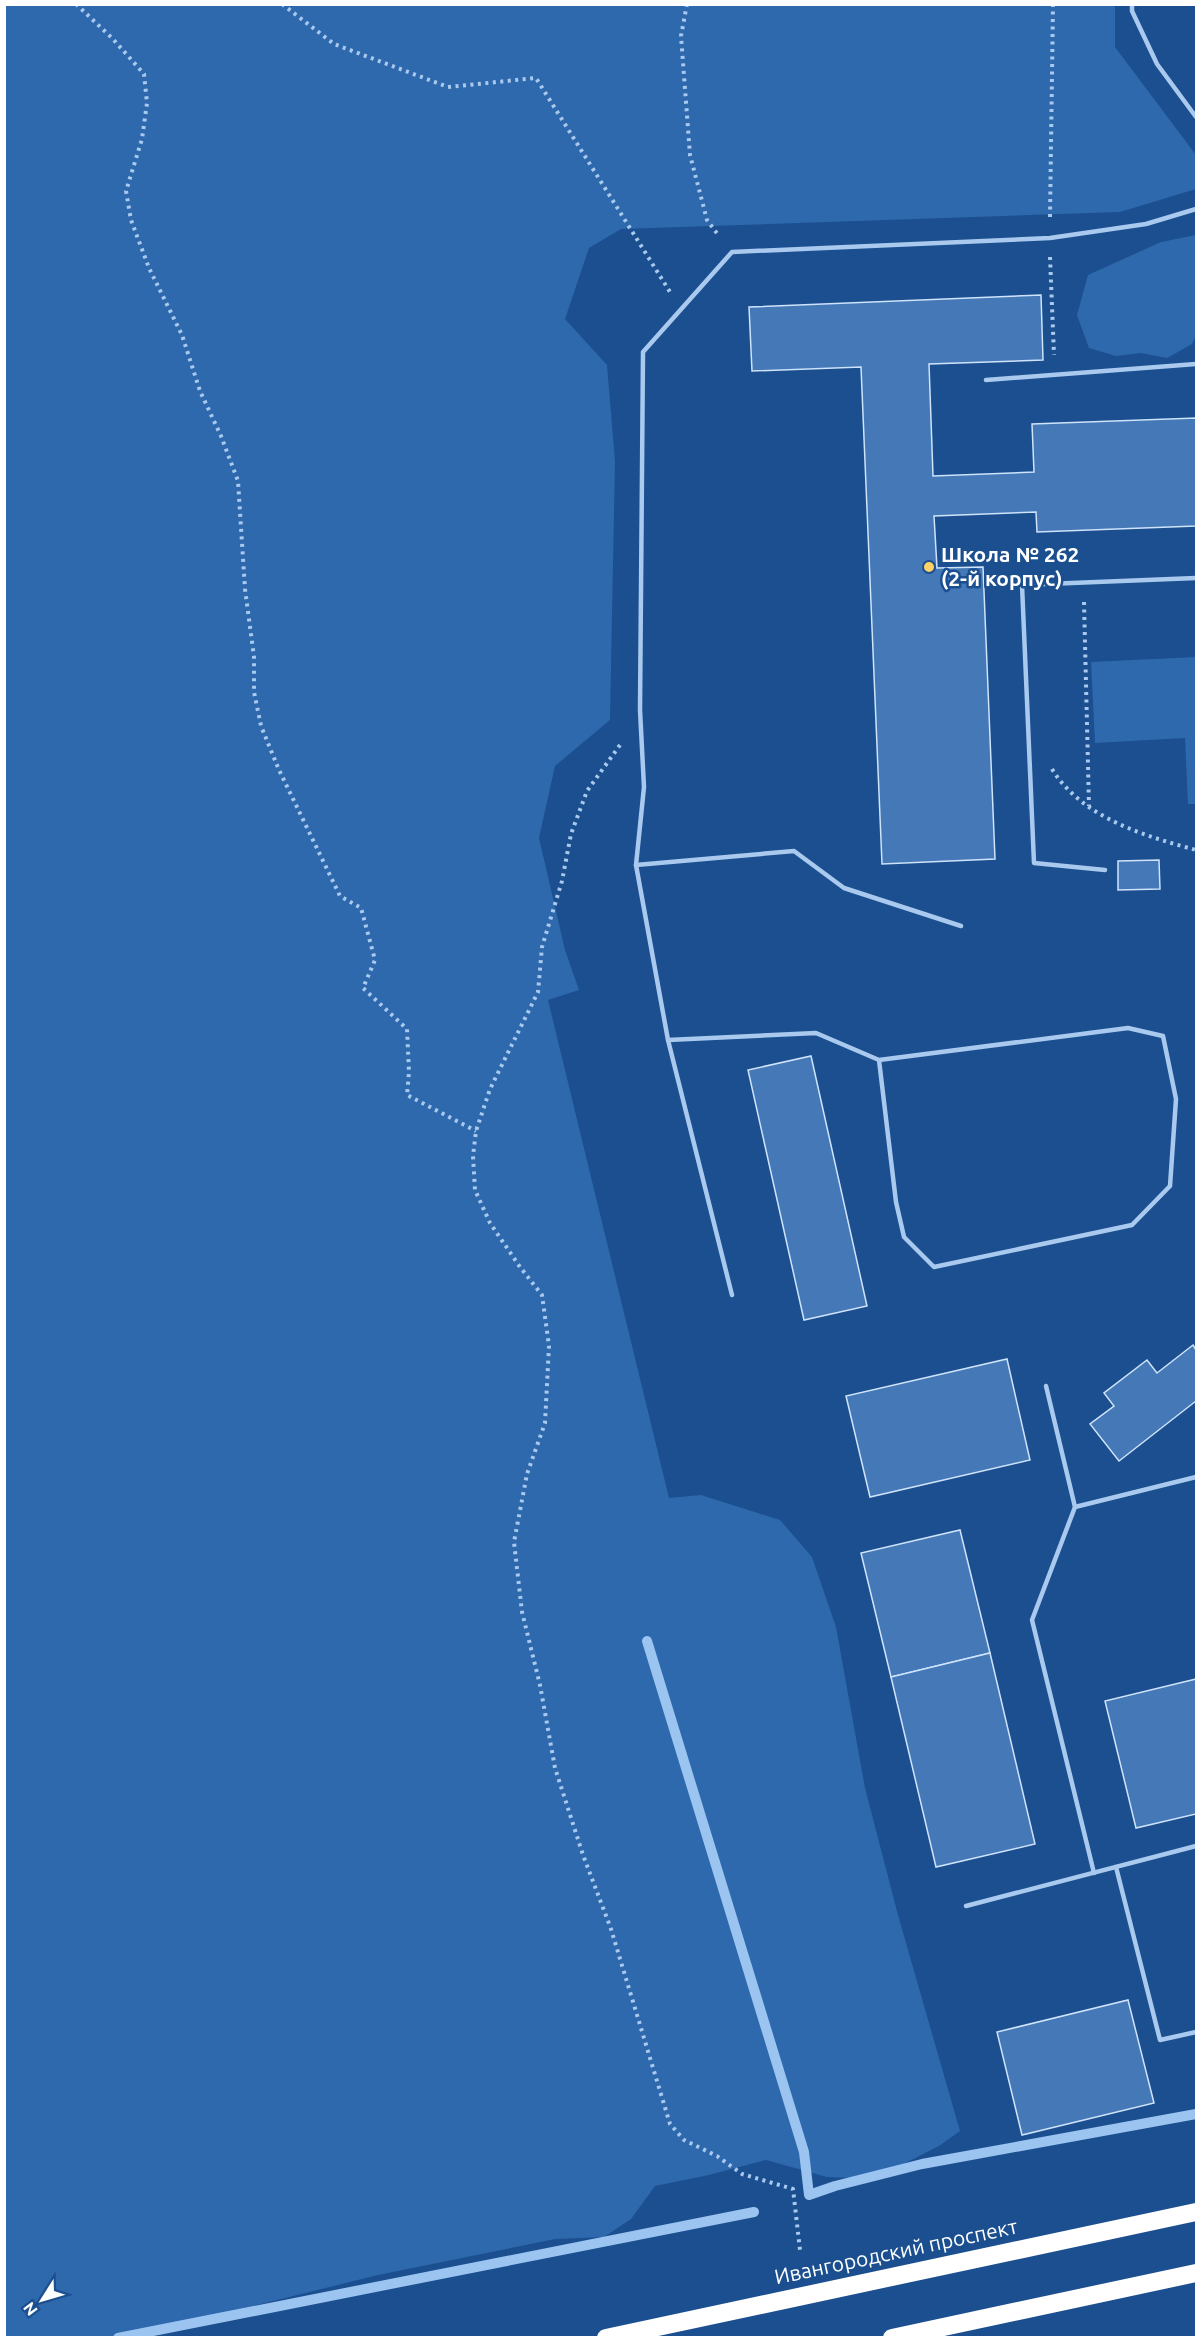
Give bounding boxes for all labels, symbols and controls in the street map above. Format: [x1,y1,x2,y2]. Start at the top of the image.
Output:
place label: Школа № 262 (2-й корпус) [941,542,1079,590]
marker: Школа № 262 (2-й корпус) [922,560,936,574]
street label: Ивангородский проспект [772,2213,1020,2289]
north arrow [12,2270,72,2330]
text: N [19,2299,41,2319]

